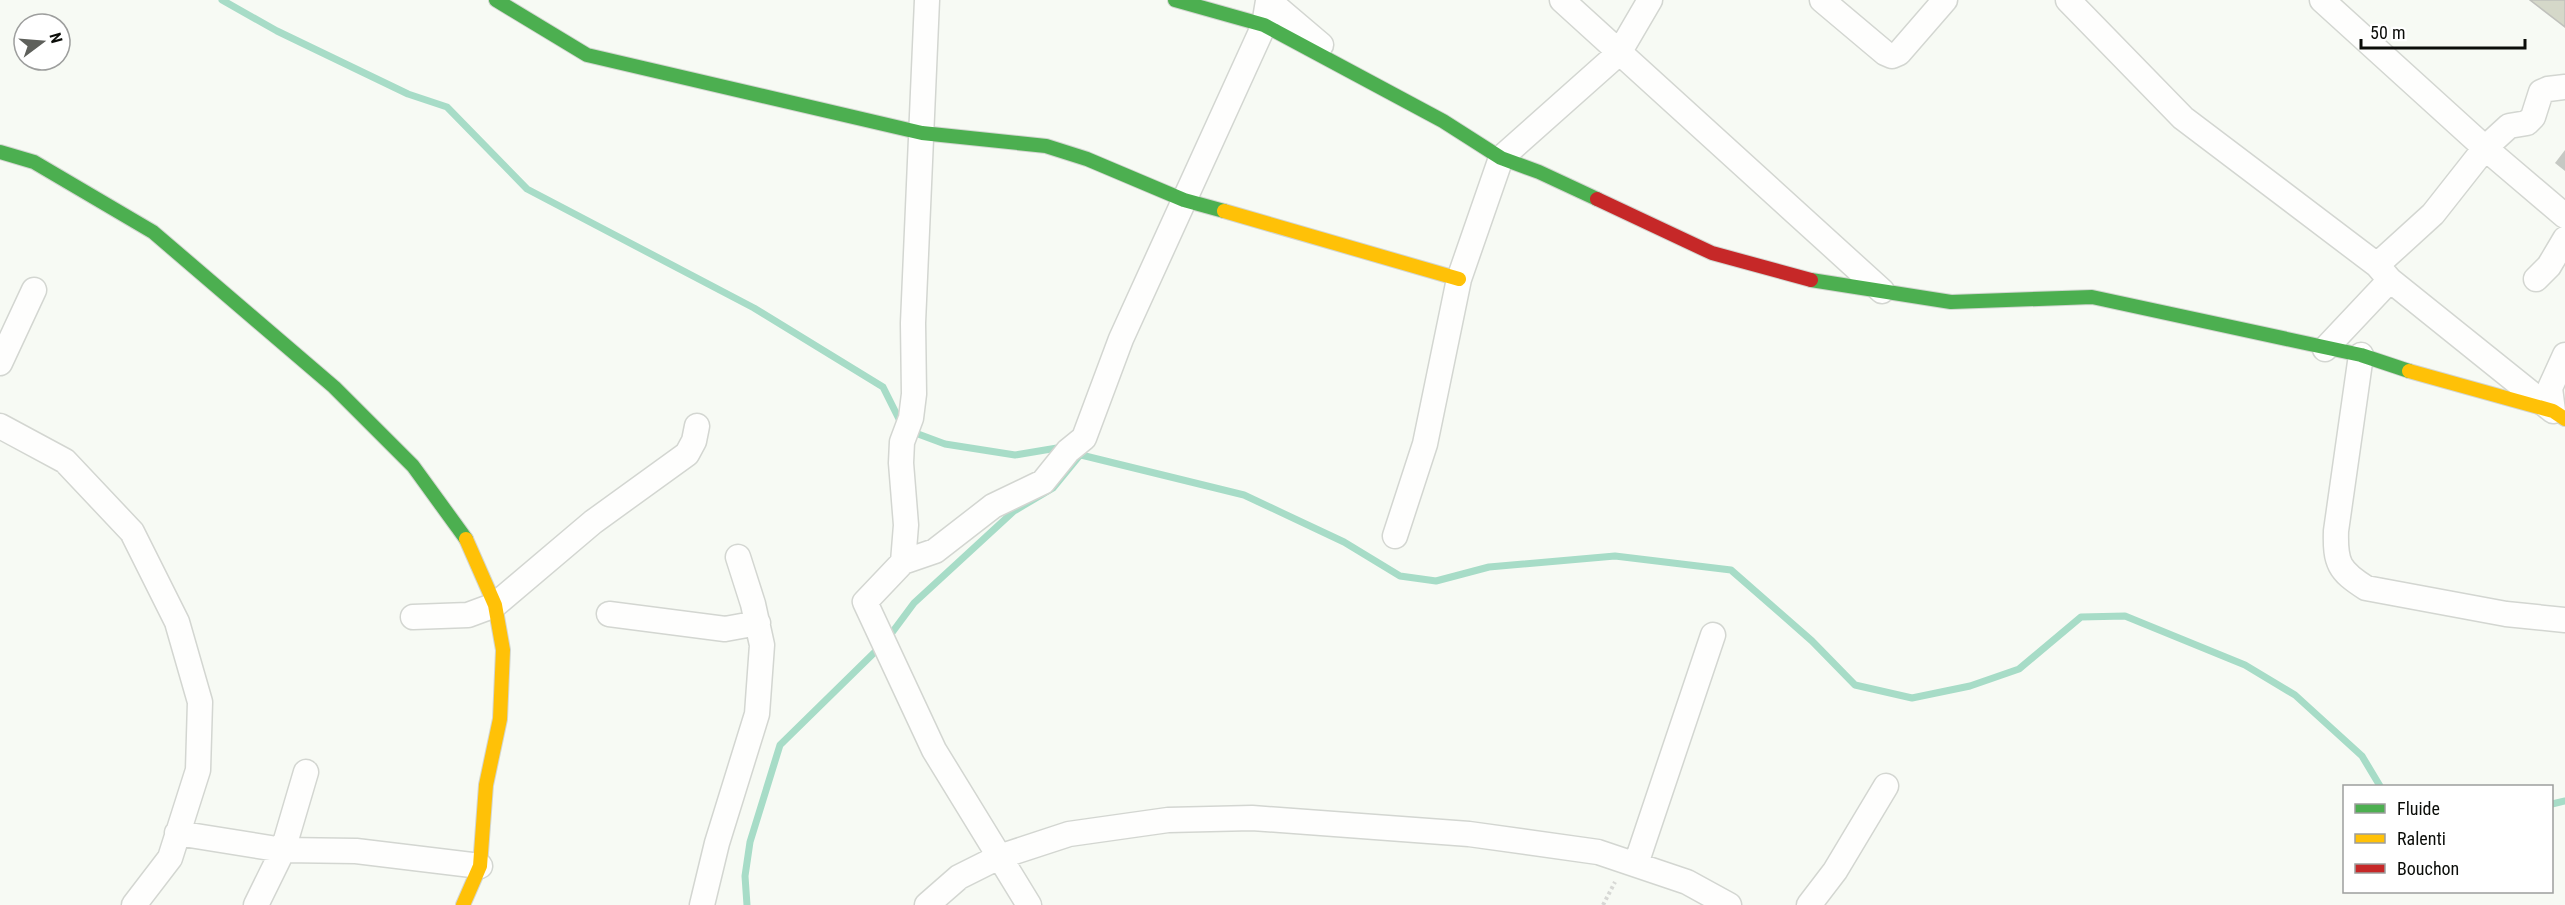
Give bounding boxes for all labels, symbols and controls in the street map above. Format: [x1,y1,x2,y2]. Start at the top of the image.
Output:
north arrow [12,12,72,72]
scale bar [2361,12,2524,50]
text: 50 m [2370,22,2405,43]
text: N [45,31,66,45]
legend [2343,785,2553,893]
text: Fluide [2397,798,2440,819]
text: Ralenti [2397,828,2446,849]
text: Bouchon [2397,858,2459,879]

